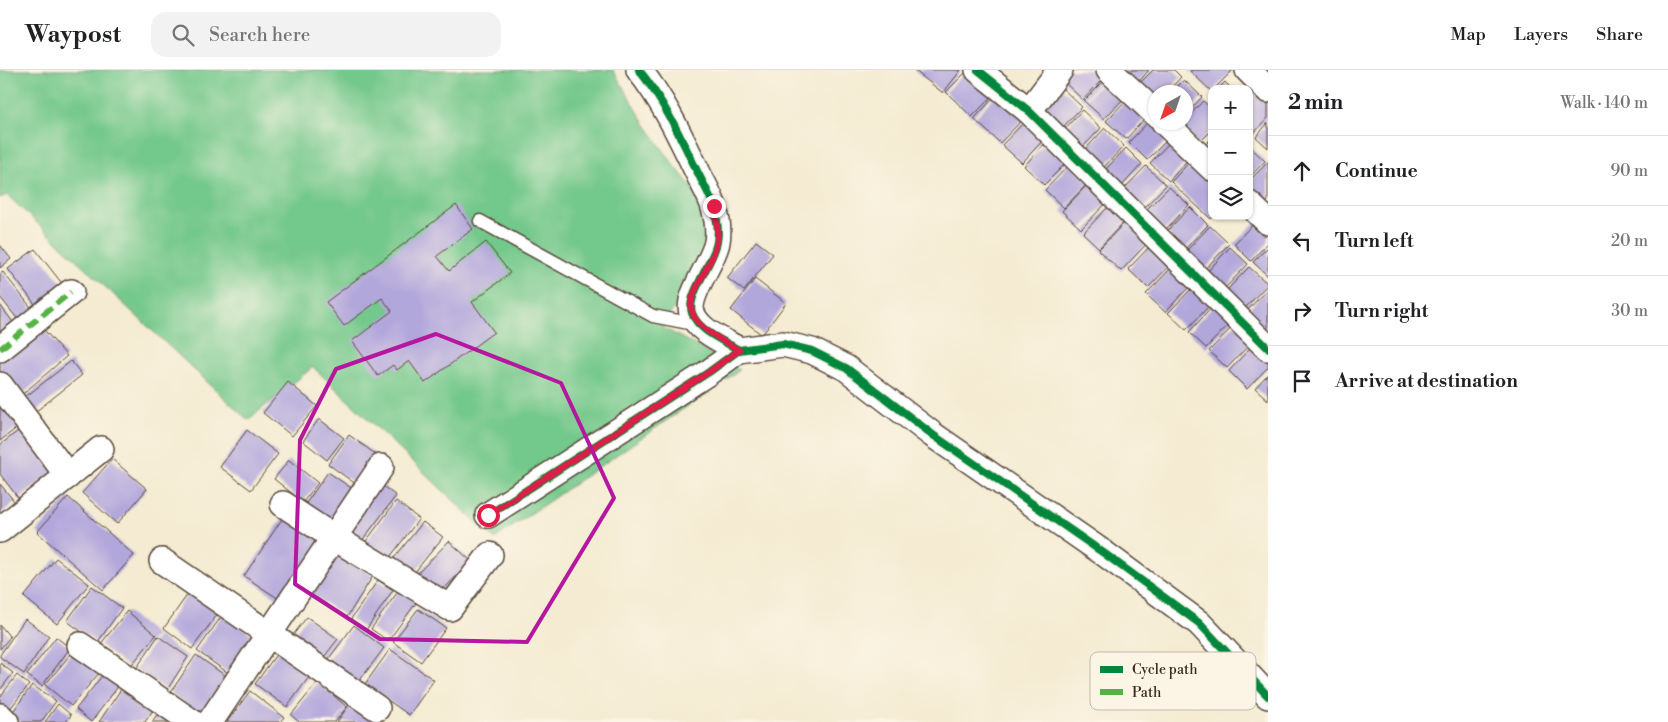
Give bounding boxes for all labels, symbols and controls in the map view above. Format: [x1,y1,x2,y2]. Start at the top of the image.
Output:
search box [151,12,501,57]
text: Waypost [25,20,121,50]
icon: search [169,21,197,49]
text: Search here [209,23,310,47]
text: Map [1451,23,1486,46]
text: Layers [1514,23,1568,46]
text: Share [1596,23,1643,46]
north arrow [1148,85,1193,130]
map controls [1208,85,1253,220]
button: + [1208,85,1253,130]
text: 2 min [1288,90,1343,116]
text: Walk · 140 m [1560,93,1648,113]
button: − [1208,130,1253,175]
icon: ahead [1288,157,1316,185]
text: Continue [1335,159,1418,183]
text: 90 m [1610,161,1648,181]
button: layers [1208,175,1253,220]
route end [703,195,726,218]
icon: left [1288,227,1316,255]
text: Turn left [1335,229,1414,253]
text: 20 m [1611,231,1648,251]
icon: right [1288,297,1316,325]
text: Turn right [1335,299,1428,323]
text: 30 m [1611,301,1648,321]
icon: arrive [1288,367,1316,395]
text: Arrive at destination [1335,369,1518,393]
route start [477,504,500,527]
legend [1090,652,1256,710]
text: Cycle path [1132,661,1198,679]
text: Path [1132,684,1162,702]

